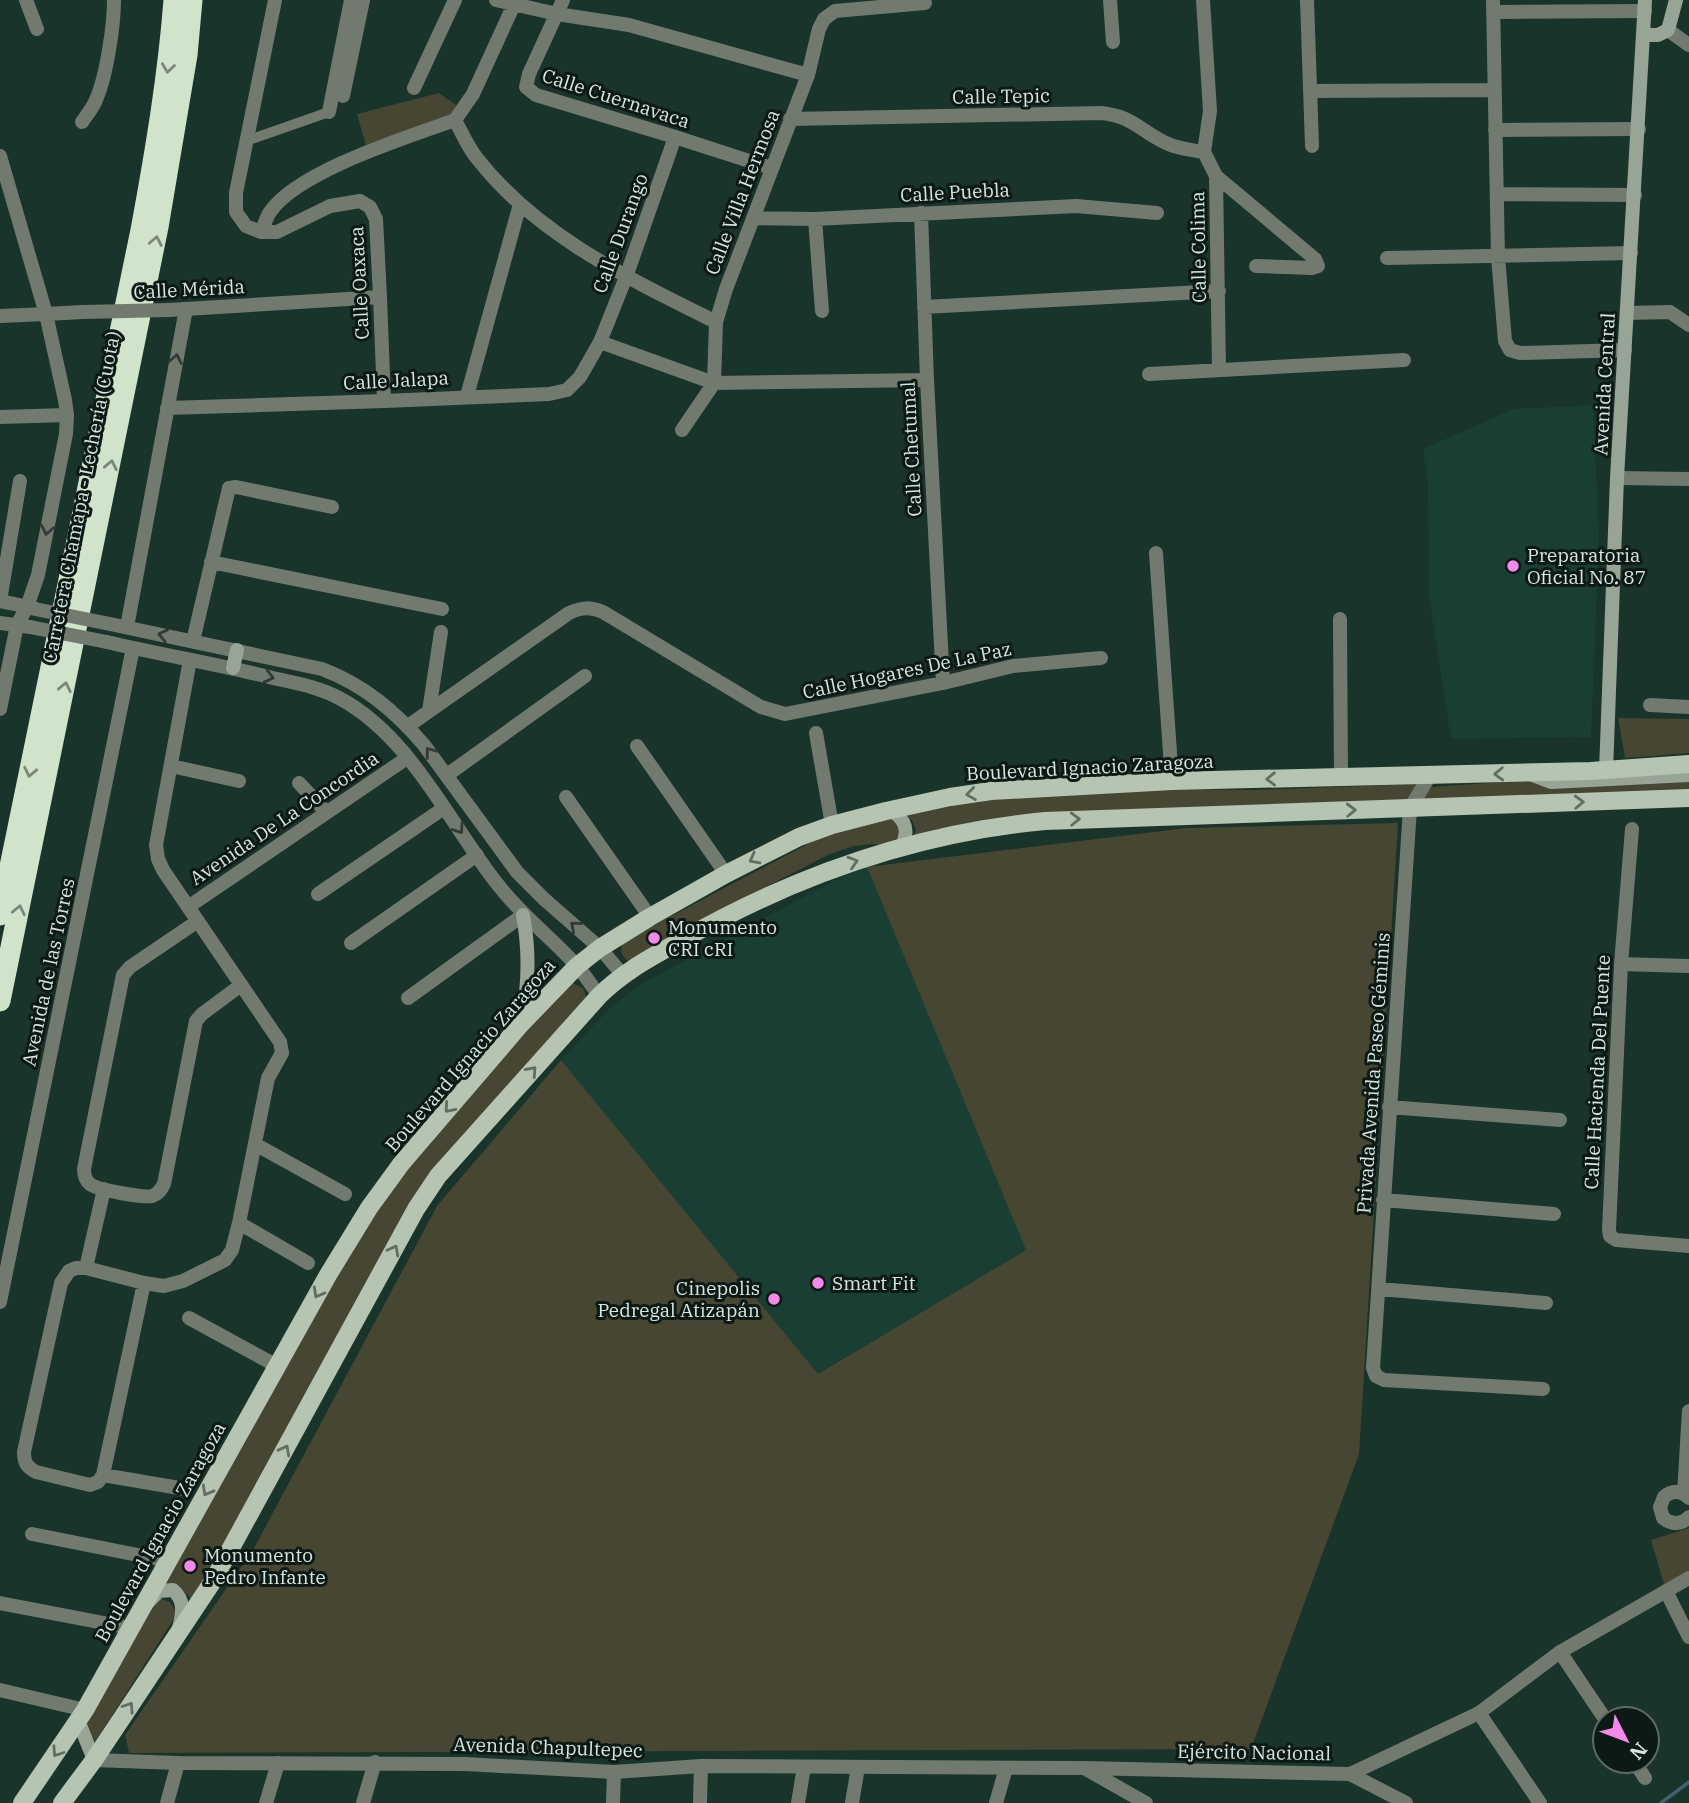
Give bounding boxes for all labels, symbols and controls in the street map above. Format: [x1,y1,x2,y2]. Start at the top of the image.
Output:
one-way arrow [160,62,175,74]
street label: Calle Cuernavaca [539,63,693,133]
street label: Calle Tepic [952,83,1050,109]
street label: Calle Villa Hermosa [699,106,785,278]
street label: Calle Durango [587,170,653,296]
street label: Calle Puebla [900,177,1010,207]
street label: Calle Colima [1185,191,1211,303]
street label: Calle Oaxaca [344,226,374,340]
one-way arrow [147,235,162,247]
street label: Calle Mérida [133,274,245,304]
street label: Avenida Central [1588,312,1620,456]
street label: Carretera Chamapa - Lechería (Cuota) [37,329,125,665]
one-way arrow [168,353,183,365]
street label: Calle Jalapa [343,365,449,395]
street label: Calle Chetumal [895,380,927,517]
one-way arrow [103,459,118,471]
one-way arrow [41,524,56,536]
place label: Preparatoria Oficial No. 87 [1527,543,1646,589]
marker: Preparatoria Oficial No. 87 [1505,558,1521,574]
one-way arrow [157,628,169,643]
street label: Calle Hogares De La Paz [800,636,1014,704]
one-way arrow [263,669,275,683]
one-way arrow [57,681,72,693]
street label: Avenida De La Concordia [185,746,383,890]
one-way arrow [425,747,438,760]
street label: Boulevard Ignacio Zaragoza [966,749,1214,785]
one-way arrow [24,766,39,778]
one-way arrow [1493,767,1504,782]
one-way arrow [1265,772,1276,787]
one-way arrow [965,786,976,801]
one-way arrow [1574,794,1585,810]
one-way arrow [1346,802,1357,817]
one-way arrow [1070,812,1081,827]
one-way arrow [450,821,463,834]
one-way arrow [749,851,761,864]
one-way arrow [846,856,858,871]
street label: Avenida de las Torres [16,876,80,1068]
one-way arrow [10,904,25,916]
place label: Monumento CRI cRI [668,915,777,961]
one-way arrow [570,922,583,934]
marker: Monumento CRI cRI [646,930,662,946]
street label: Privada Avenida Paseo Géminis [1351,932,1395,1214]
street label: Boulevard Ignacio Zaragoza [380,954,560,1156]
street label: Calle Hacienda Del Puente [1579,954,1615,1190]
one-way arrow [524,1066,537,1079]
one-way arrow [445,1099,457,1112]
one-way arrow [386,1245,399,1257]
place label: Smart Fit [832,1271,916,1295]
marker: Smart Fit [810,1275,826,1291]
place label: Cinepolis Pedregal Atizapán [597,1276,760,1322]
one-way arrow [313,1286,327,1298]
marker: Cinepolis Pedregal Atizapán [766,1291,782,1307]
street label: Boulevard Ignacio Zaragoza [89,1418,231,1646]
one-way arrow [277,1445,291,1457]
one-way arrow [202,1484,215,1497]
place label: Monumento Pedro Infante [204,1543,326,1589]
marker: Monumento Pedro Infante [182,1558,198,1574]
one-way arrow [121,1702,134,1715]
north arrow [1591,1705,1661,1775]
street label: Avenida Chapultepec [453,1732,643,1762]
text: N [1625,1738,1653,1765]
street label: Ejército Nacional [1177,1739,1331,1765]
one-way arrow [53,1744,65,1757]

